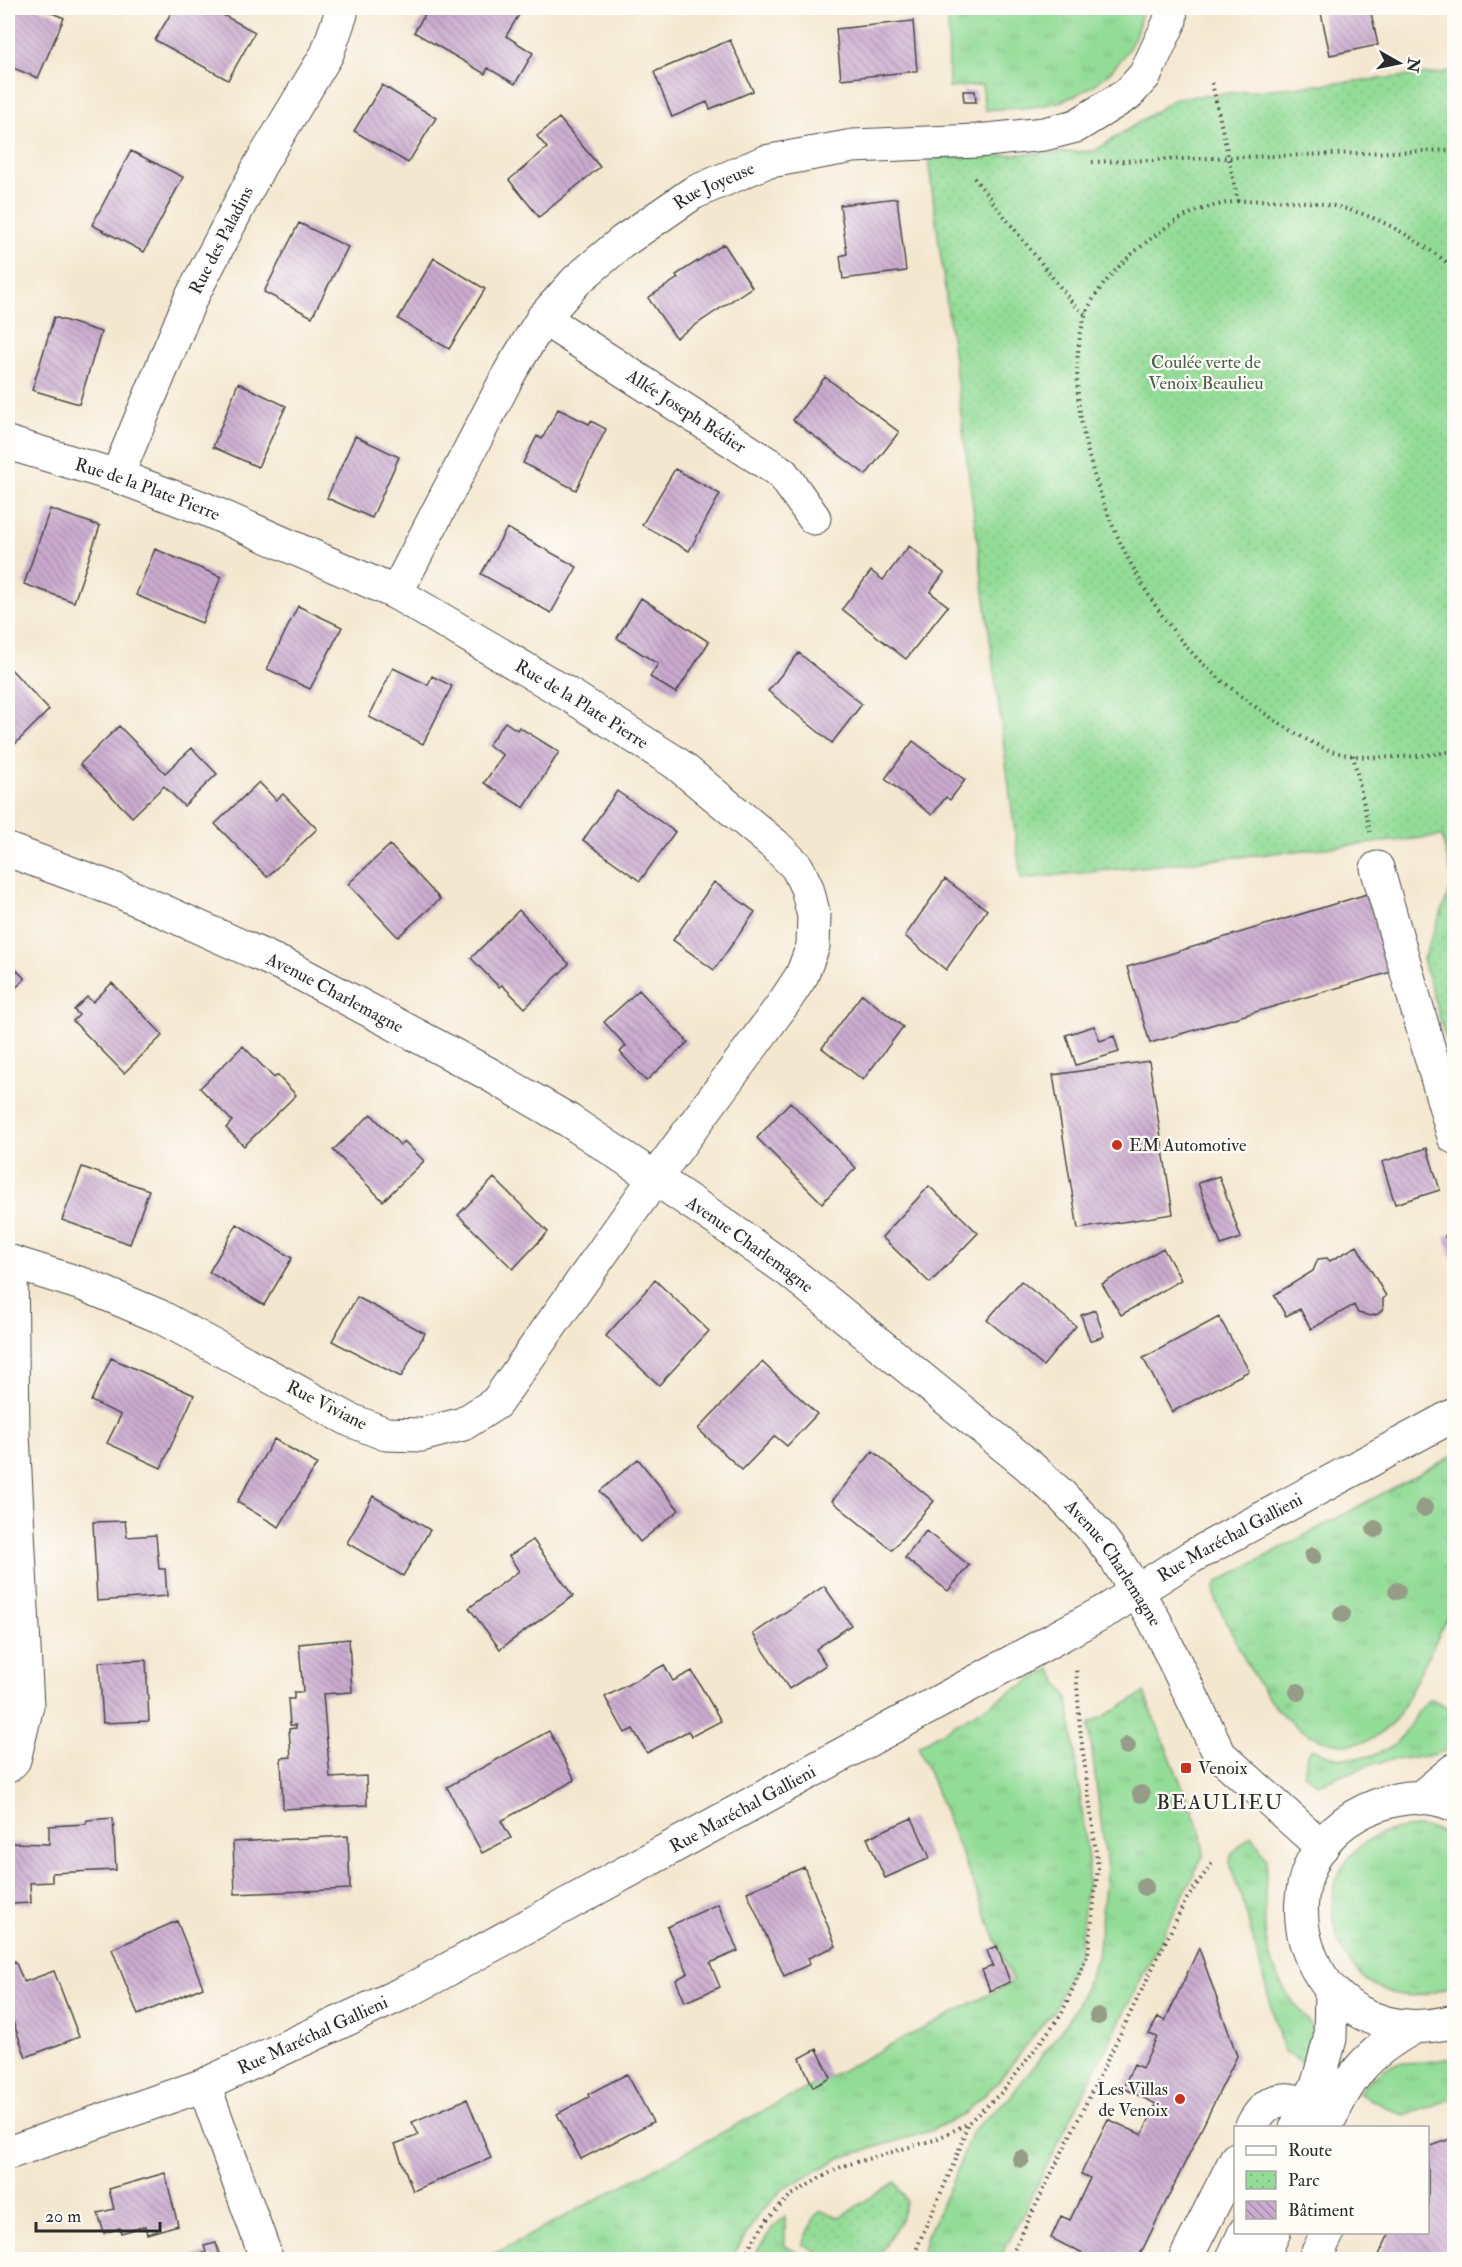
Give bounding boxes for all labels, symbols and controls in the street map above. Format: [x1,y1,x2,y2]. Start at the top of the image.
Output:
north arrow [1369,33,1429,93]
text: N [1402,56,1424,74]
street label: Rue Joyeuse [669,157,758,215]
street label: Rue des Paladins [184,183,259,298]
park label: Coulée verte de Venoix Beaulieu [1148,351,1264,395]
street label: Allée Joseph Bédier [621,364,751,459]
street label: Rue de la Plate Pierre [72,453,224,526]
street label: Rue de la Plate Pierre [511,655,653,755]
street label: Avenue Charlemagne [262,947,408,1039]
place label: EM Automotive [1129,1134,1247,1157]
marker: EM Automotive [1110,1138,1124,1152]
street label: Avenue Charlemagne [680,1191,818,1299]
street label: Rue Viviane [283,1375,371,1436]
street label: Rue Maréchal Gallieni [1153,1488,1307,1587]
street label: Avenue Charlemagne [1059,1494,1167,1630]
place label: Venoix [1198,1757,1247,1780]
street label: Rue Maréchal Gallieni [666,1760,820,1858]
marker: Venoix [1179,1761,1193,1775]
district label: BEAULIEU [1156,1789,1284,1816]
street label: Rue Maréchal Gallieni [234,1991,392,2080]
place label: Les Villas de Venoix [1097,2078,1168,2122]
marker: Les Villas de Venoix [1173,2092,1187,2106]
legend [1234,2126,1429,2234]
text: Route [1288,2139,1332,2162]
text: Parc [1288,2169,1319,2192]
scale bar [36,2195,160,2233]
text: Bâtiment [1288,2199,1354,2222]
text: 20 m [45,2205,81,2228]

